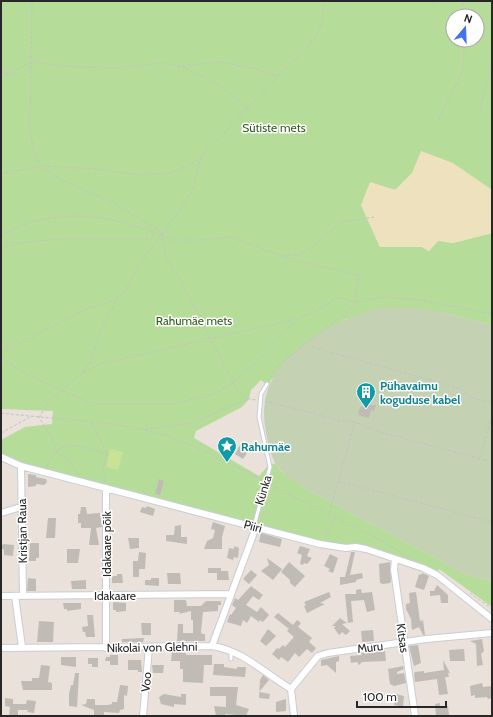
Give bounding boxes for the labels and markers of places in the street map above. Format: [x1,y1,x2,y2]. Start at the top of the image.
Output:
place label: Pühavaimu koguduse kabel [380,378,460,407]
building icon: Pühavaimu koguduse kabel [355,381,377,409]
place icon: Rahumäe [216,435,238,463]
place label: Rahumäe [241,439,290,454]

